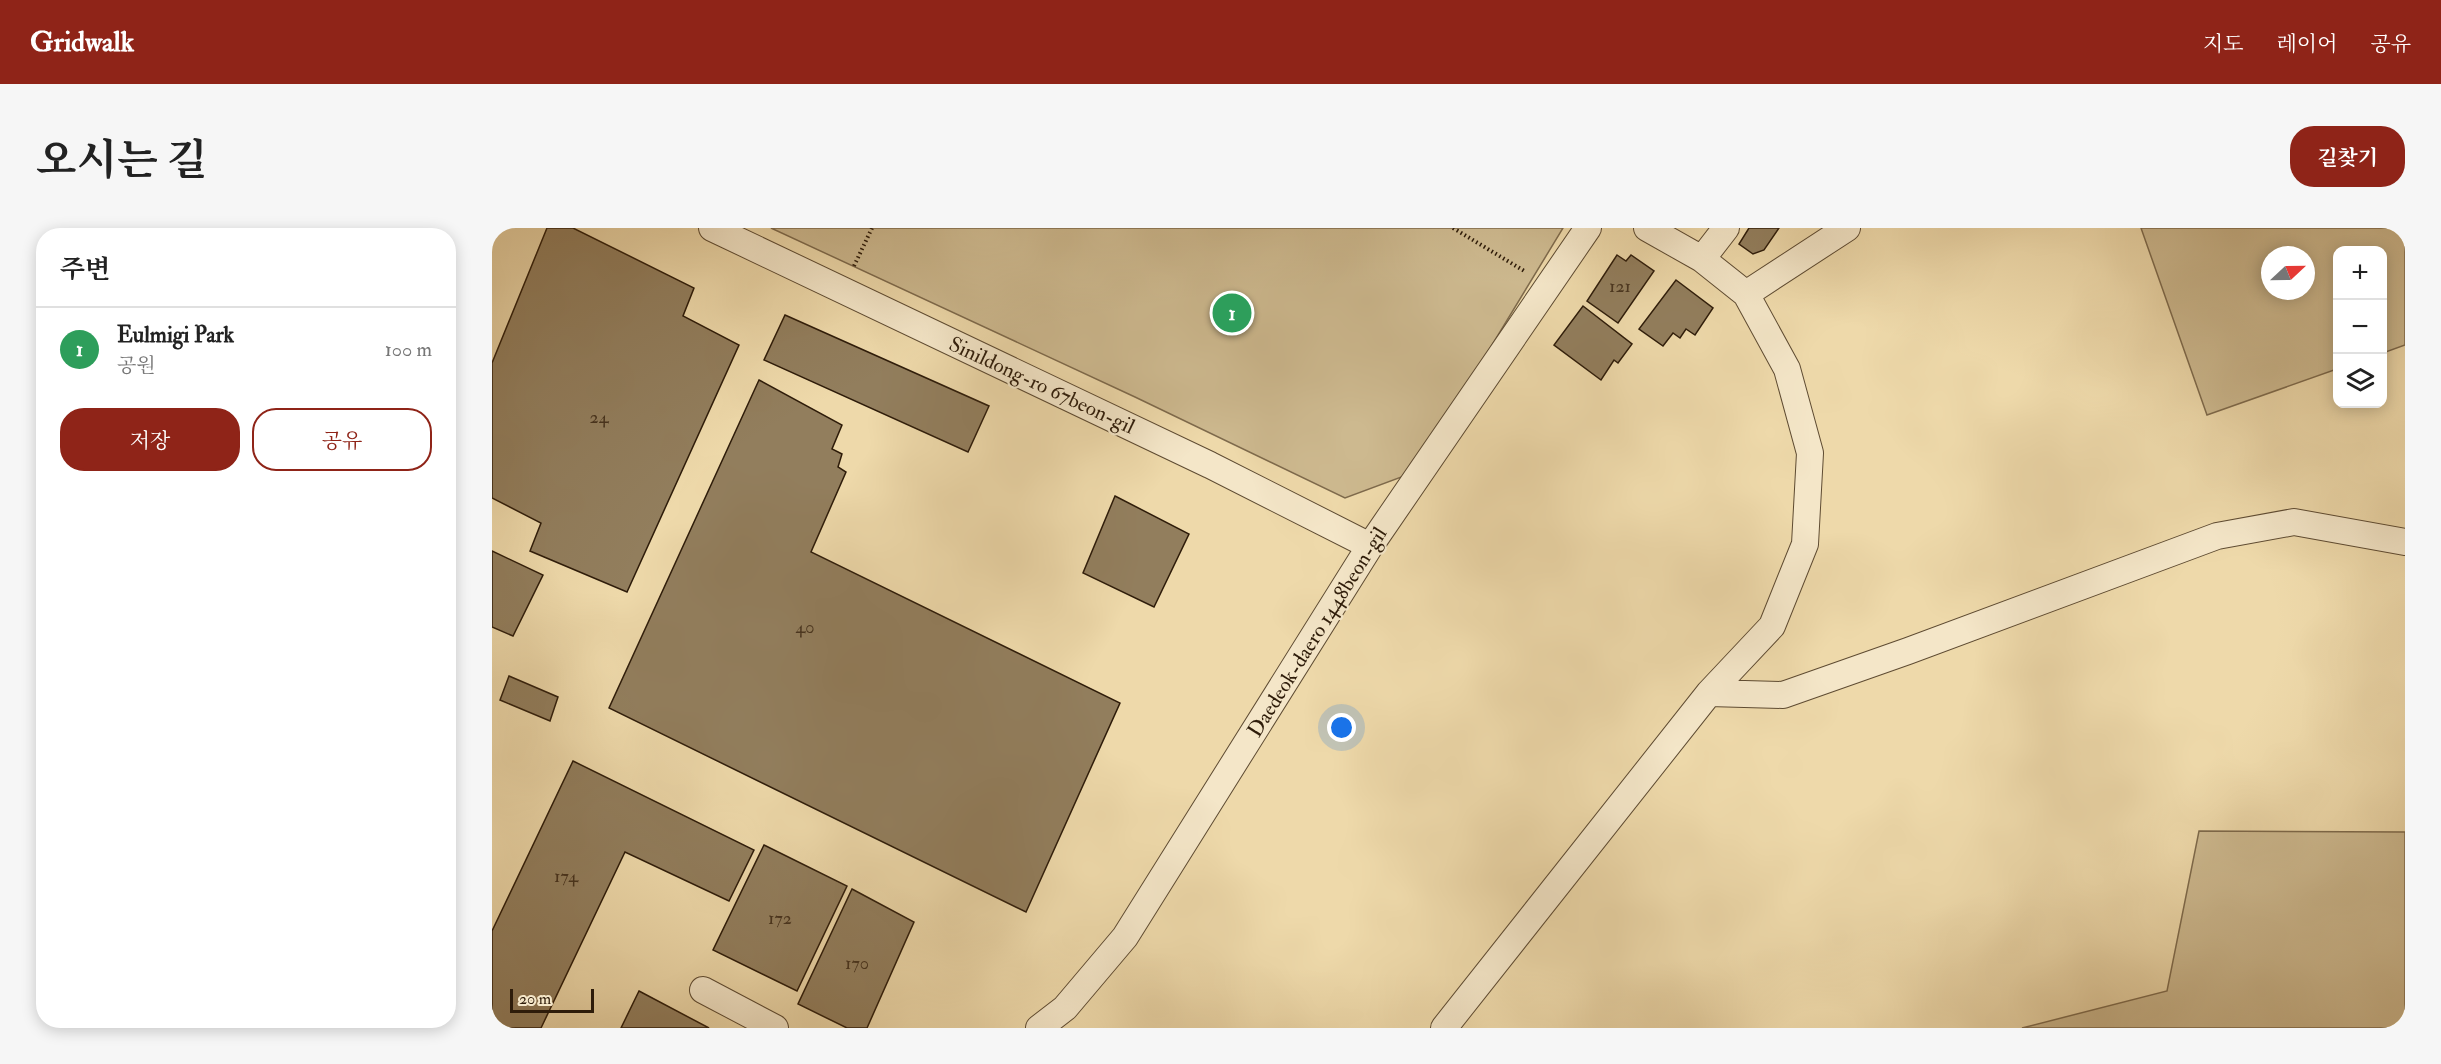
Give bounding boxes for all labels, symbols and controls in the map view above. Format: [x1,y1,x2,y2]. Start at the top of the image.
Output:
text: Gridwalk [30,25,134,60]
text: 지도 [2203,31,2244,58]
text: 레이어 [2277,31,2337,58]
text: 공유 [2370,31,2411,58]
button: 길찾기 [2290,126,2405,187]
text: 오시는 길 [36,135,207,187]
north arrow [2261,246,2315,300]
map controls [2333,246,2387,408]
button: + [2333,246,2387,300]
text: 주변 [60,254,110,286]
house number: 121 [1609,275,1631,298]
pin: 1 [1212,290,1252,335]
button: − [2333,300,2387,354]
text: Eulmigi Park [117,321,234,349]
street label: Sinildong-ro 67beon-gil [944,331,1140,441]
text: 1 [76,337,83,362]
text: 100 m [385,337,432,362]
text: 공원 [117,353,156,378]
button: layers [2333,354,2387,408]
house number: 24 [590,406,610,429]
button: 저장 [60,408,240,471]
button: 공유 [252,408,432,471]
street label: Daedeok-daero 1448beon-gil [1242,522,1394,742]
house number: 40 [796,616,814,639]
your location [1327,713,1356,742]
house number: 174 [554,865,579,888]
house number: 172 [768,907,792,930]
house number: 170 [845,952,869,975]
scale bar [510,986,594,1014]
text: 20 m [519,989,551,1009]

